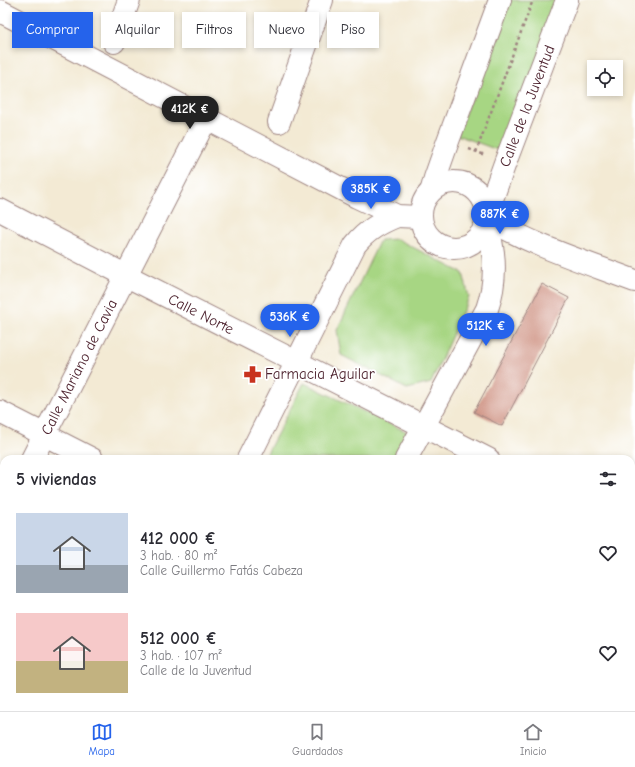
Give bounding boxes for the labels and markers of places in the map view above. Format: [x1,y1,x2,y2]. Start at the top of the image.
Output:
pin: 412K € [157,96,223,130]
pin: 385K € [338,176,404,210]
pin: 887K € [467,201,533,235]
pin: 536K € [257,304,323,338]
pin: 512K € [453,313,519,347]
pharmacy icon: Farmacia Aguilar [242,364,262,384]
place label: Farmacia Aguilar [265,365,375,383]

